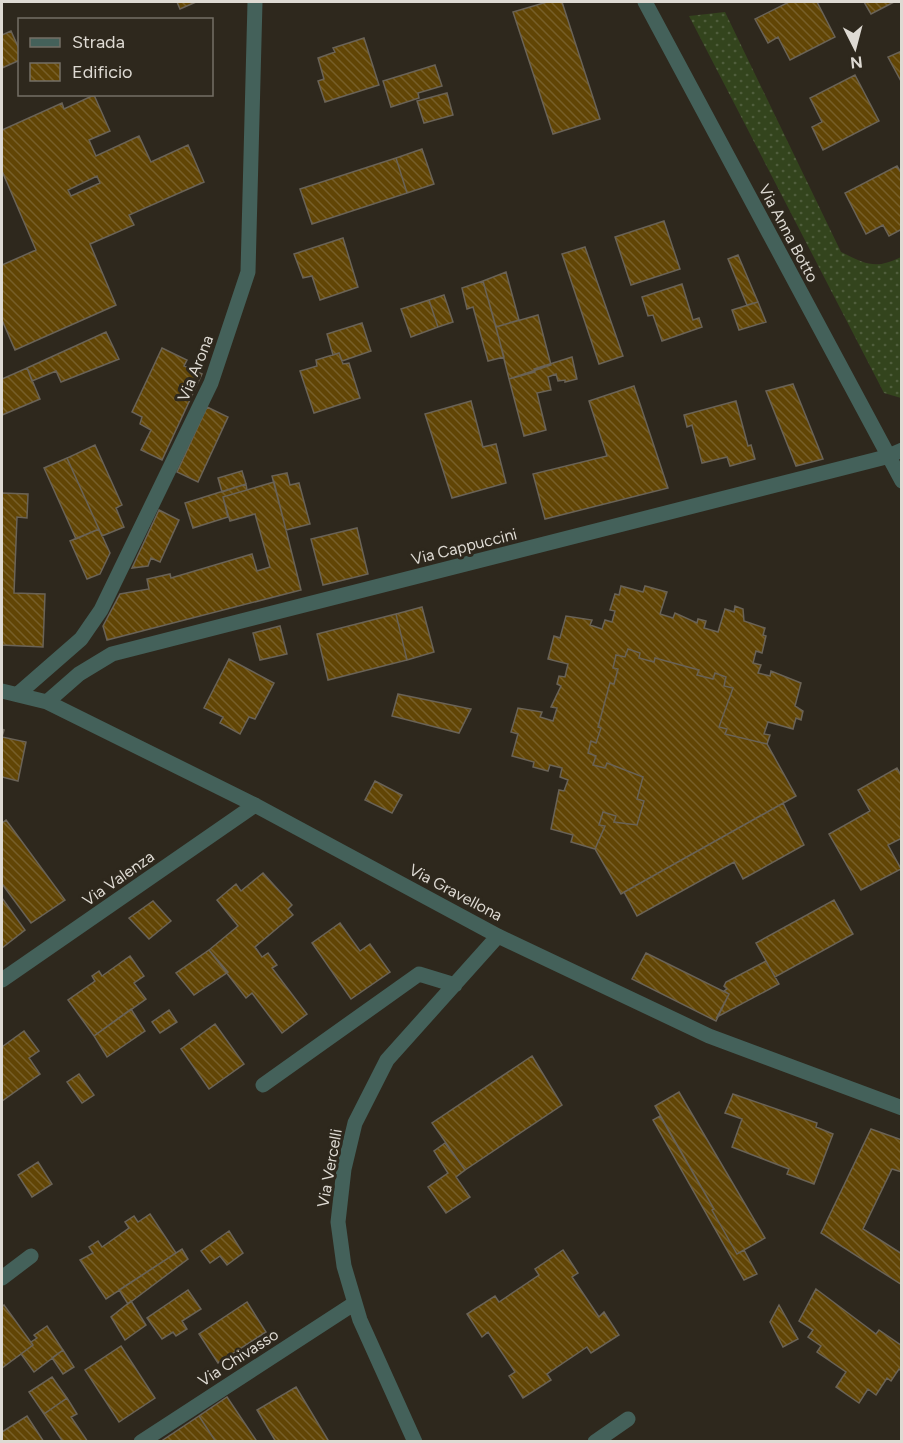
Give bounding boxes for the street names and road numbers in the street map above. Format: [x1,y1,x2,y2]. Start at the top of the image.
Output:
street label: Via Anna Botto [755,181,822,285]
street label: Via Arona [174,332,217,404]
street label: Via Cappuccini [409,524,519,569]
street label: Via Valenza [79,847,158,910]
street label: Via Gravellona [406,860,506,925]
street label: Via Vercelli [313,1127,346,1209]
street label: Via Chivasso [195,1325,282,1390]

